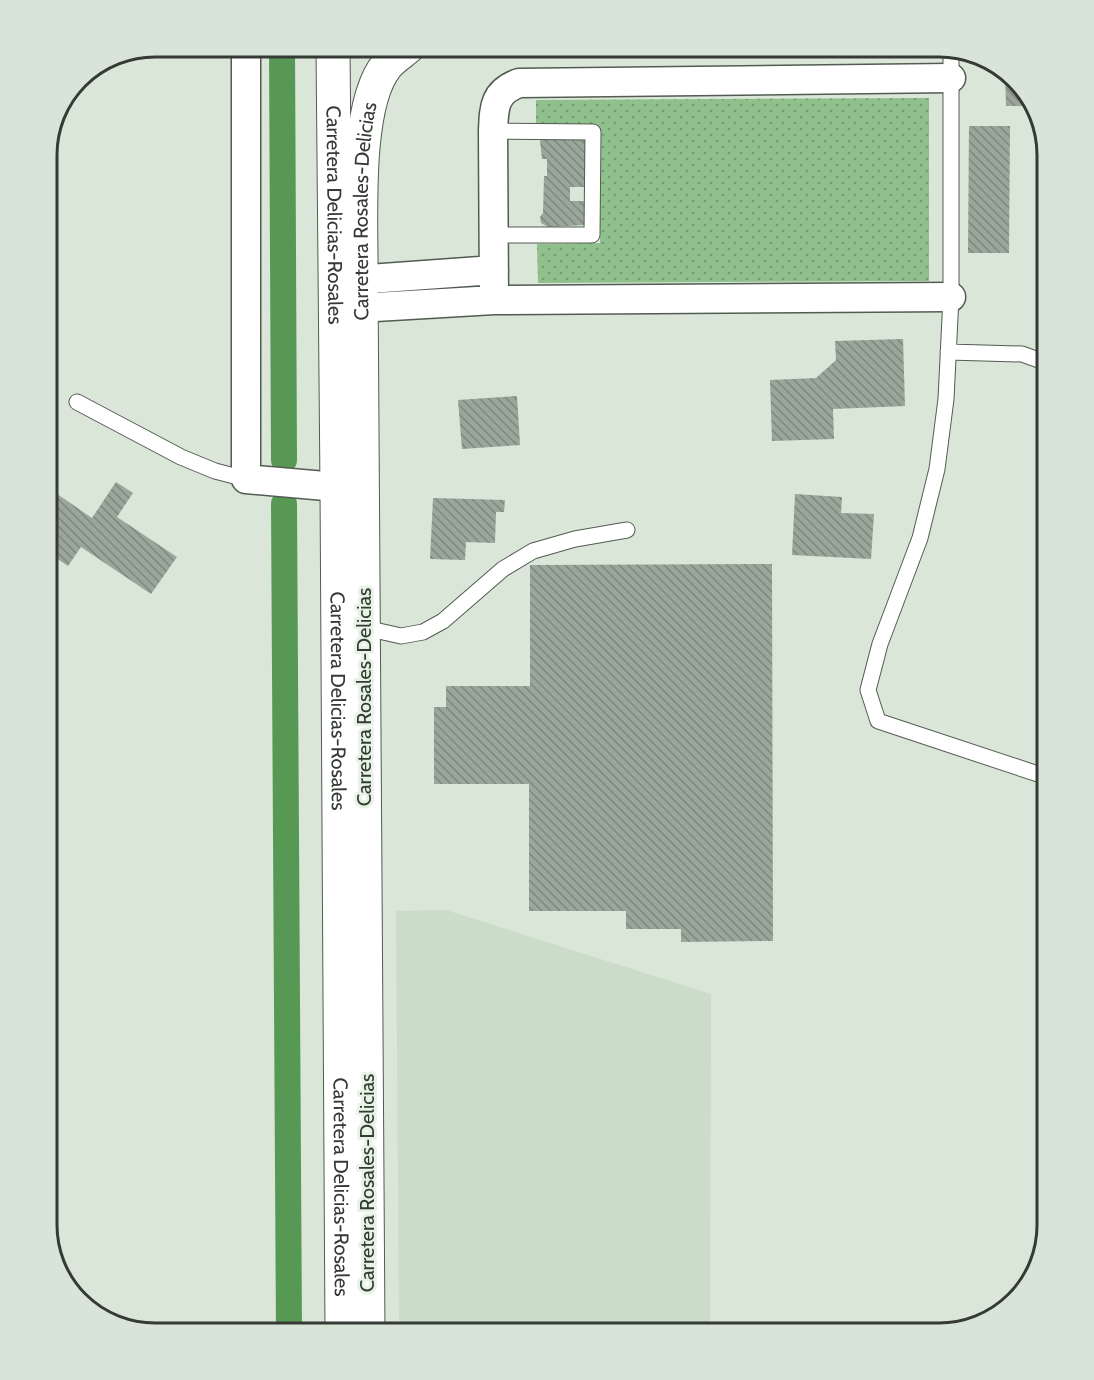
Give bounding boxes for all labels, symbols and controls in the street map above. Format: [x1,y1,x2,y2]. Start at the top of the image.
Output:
street label: Carretera Rosales-Delicias [349,99,382,321]
street label: Carretera Delicias-Rosales [322,105,348,325]
street label: Carretera Rosales-Delicias [352,588,376,806]
street label: Carretera Delicias-Rosales [326,591,351,811]
street label: Carretera Rosales-Delicias [355,1074,379,1292]
street label: Carretera Delicias-Rosales [328,1077,354,1296]

